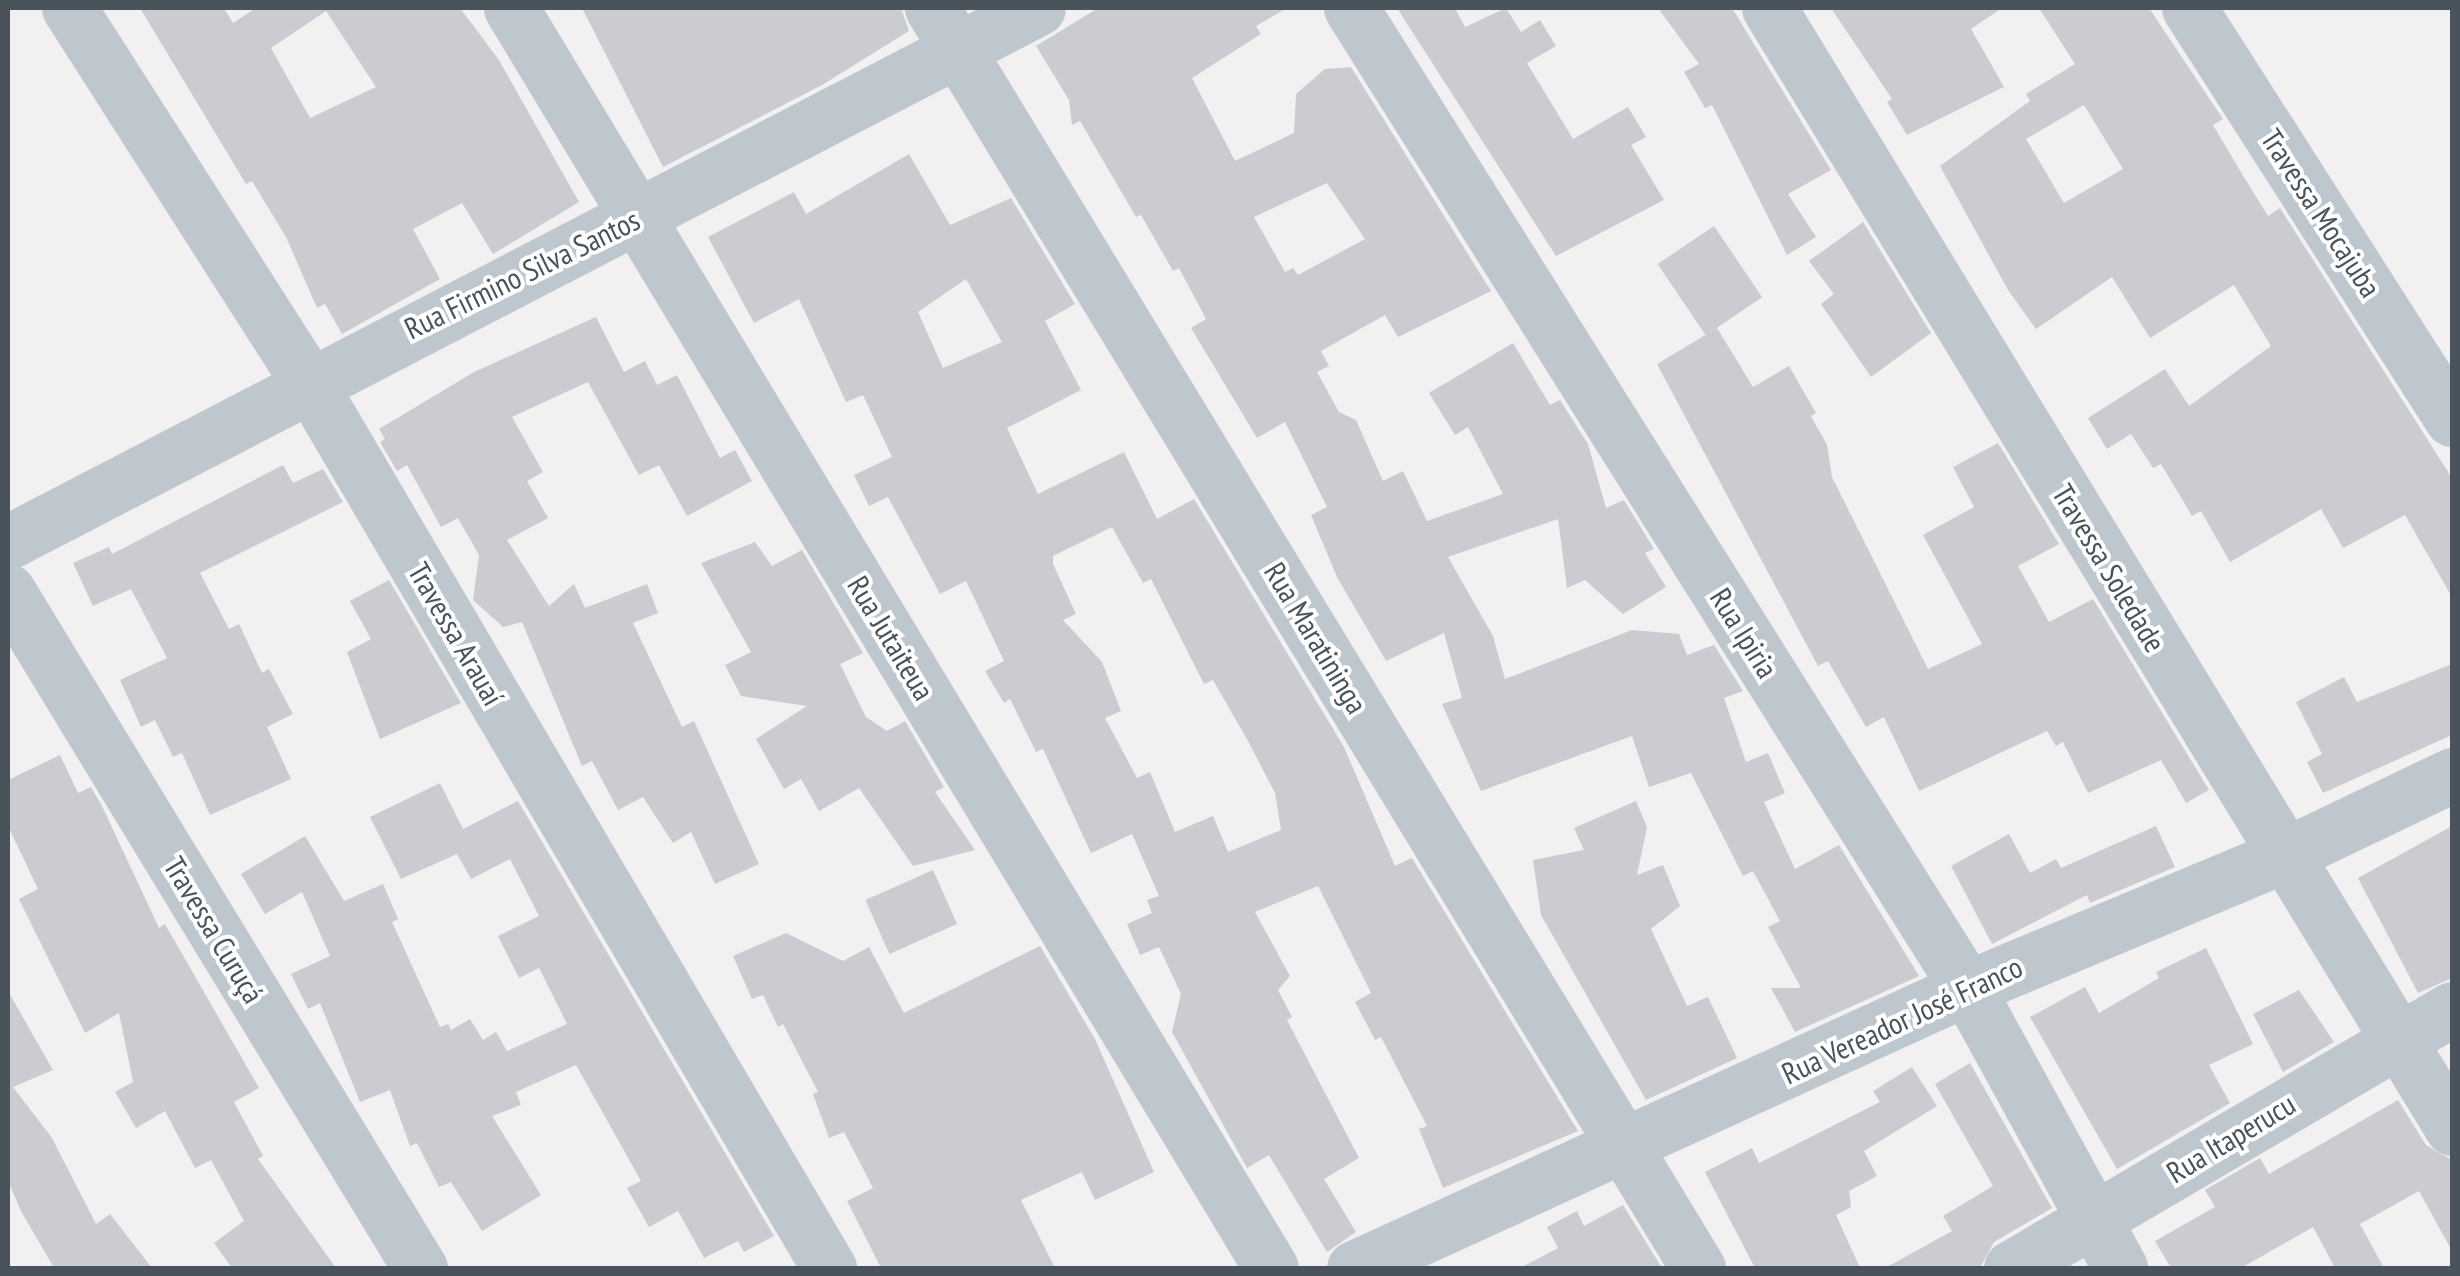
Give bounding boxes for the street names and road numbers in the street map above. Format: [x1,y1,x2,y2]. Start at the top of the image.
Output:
street label: Travessa Mocajuba [2253,122,2389,304]
street label: Rua Firmino Silva Santos [399,202,645,346]
street label: Travessa Soledade [2045,478,2173,658]
street label: Travessa Arauaí [400,556,512,712]
street label: Rua Maratininga [1257,556,1375,720]
street label: Rua Jutaiteua [840,569,942,707]
street label: Rua Ipiria [1702,581,1786,685]
street label: Travessa Curuçá [156,850,272,1010]
street label: Rua Vereador José Franco [1776,948,2028,1092]
street label: Rua Itaperucu [2160,1086,2302,1190]

